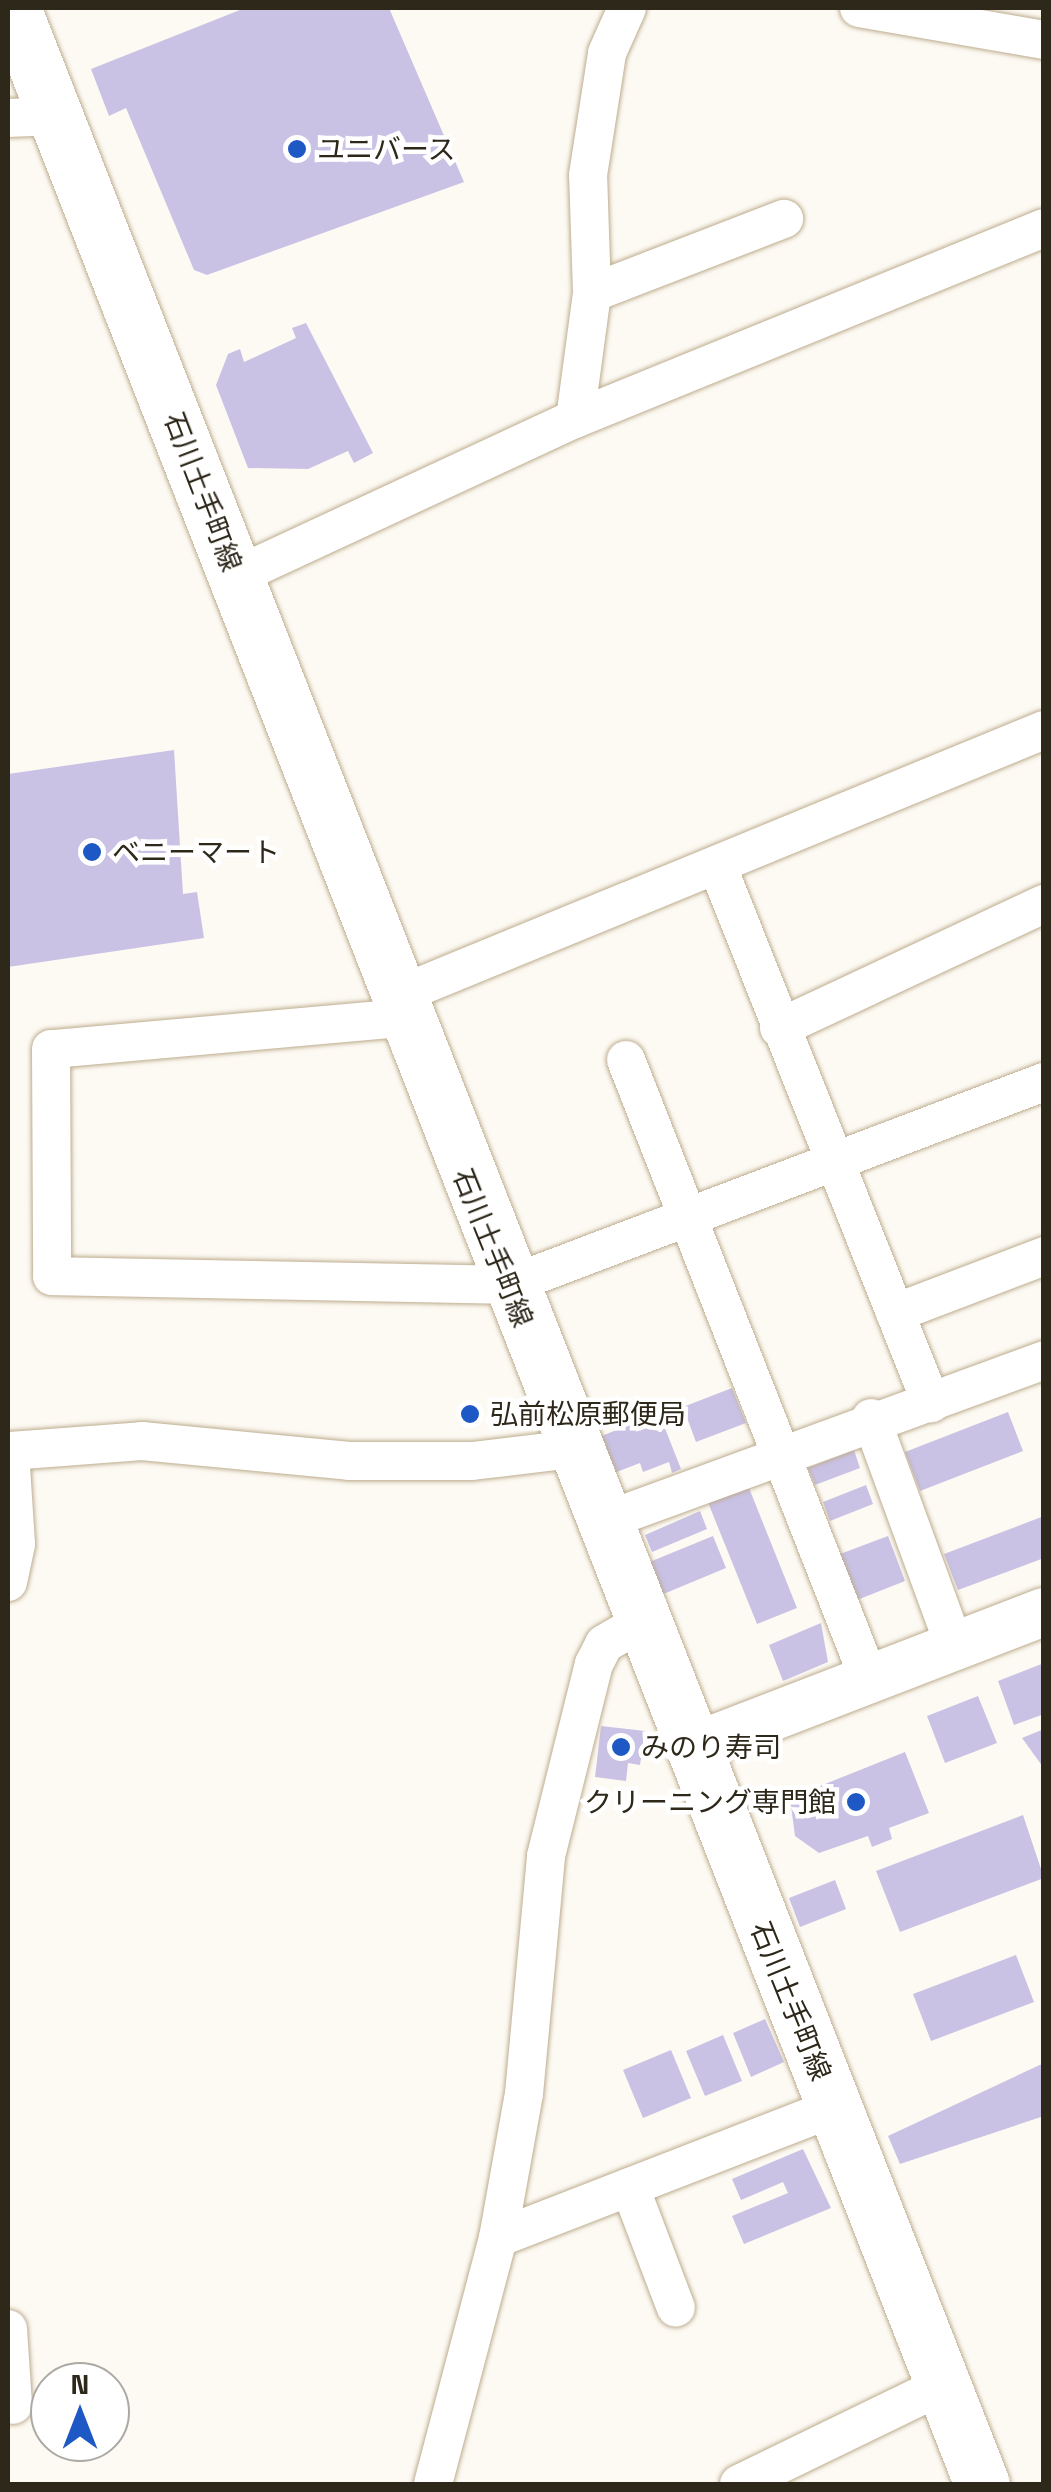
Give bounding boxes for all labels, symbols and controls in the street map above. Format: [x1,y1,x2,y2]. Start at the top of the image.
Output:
place label: ユニバース [317,132,457,166]
marker: ユニバース [286,138,308,160]
street label: 石川土手町線 [157,408,249,576]
place label: ベニーマート [112,835,280,869]
marker: ベニーマート [81,841,103,863]
street label: 石川土手町線 [446,1164,540,1332]
place label: 弘前松原郵便局 [490,1397,686,1431]
marker: 弘前松原郵便局 [459,1403,481,1425]
place label: みのり寿司 [641,1730,781,1764]
marker: みのり寿司 [610,1736,632,1758]
place label: クリーニング専門館 [584,1785,836,1819]
marker: クリーニング専門館 [845,1791,867,1813]
street label: 石川土手町線 [744,1917,838,2085]
north arrow [30,2362,130,2462]
text: N [71,2366,89,2402]

